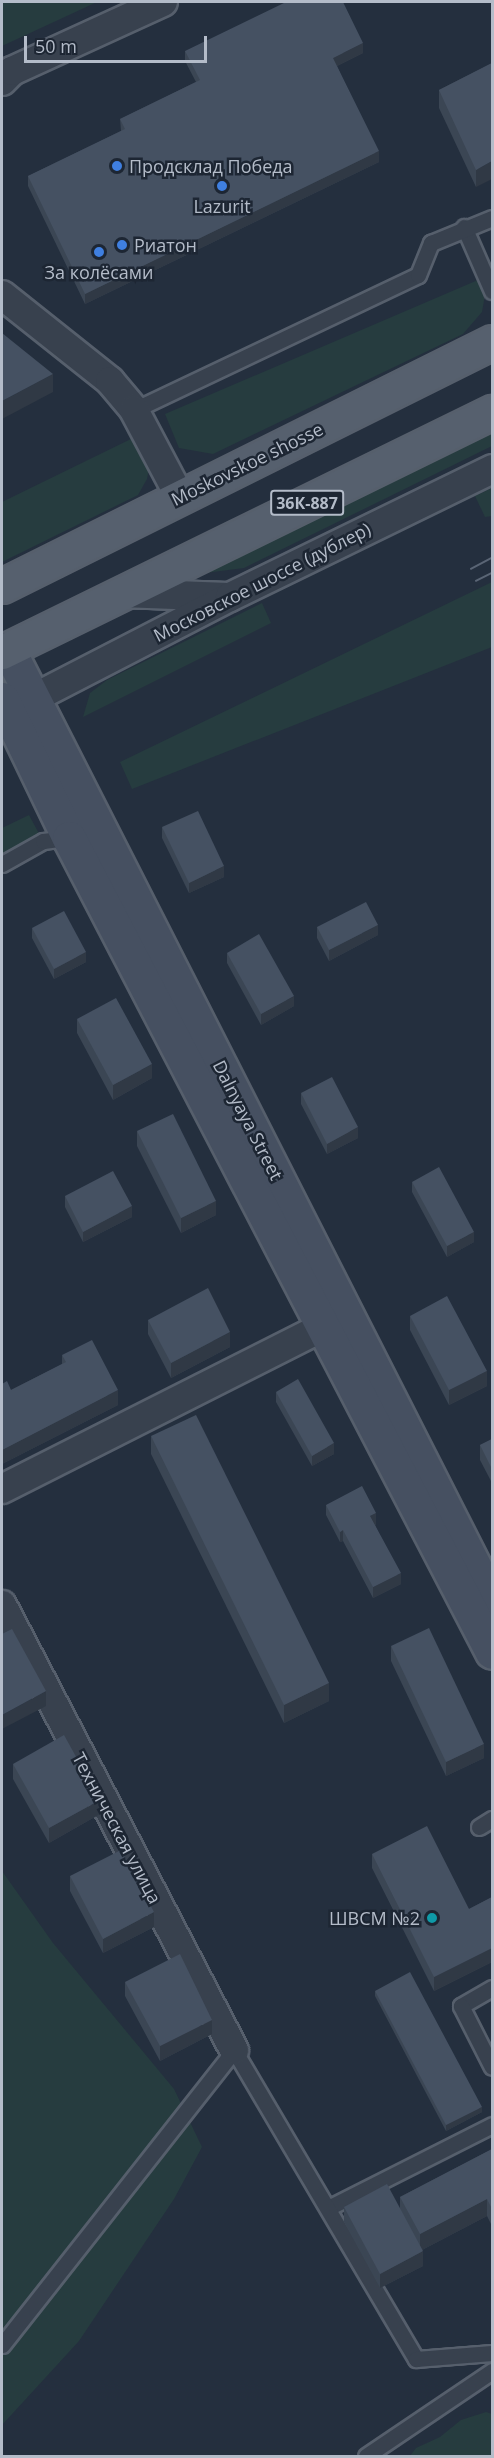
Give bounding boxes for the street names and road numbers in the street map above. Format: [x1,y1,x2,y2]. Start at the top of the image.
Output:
street label: Moskovskoe shosse [168,418,326,510]
road number: 36К-887 [270,490,344,516]
street label: Московское шоссе (дублер) [150,518,374,646]
street label: Dalnyaya Street [208,1056,288,1184]
street label: Техническая улица [68,1749,166,1907]

